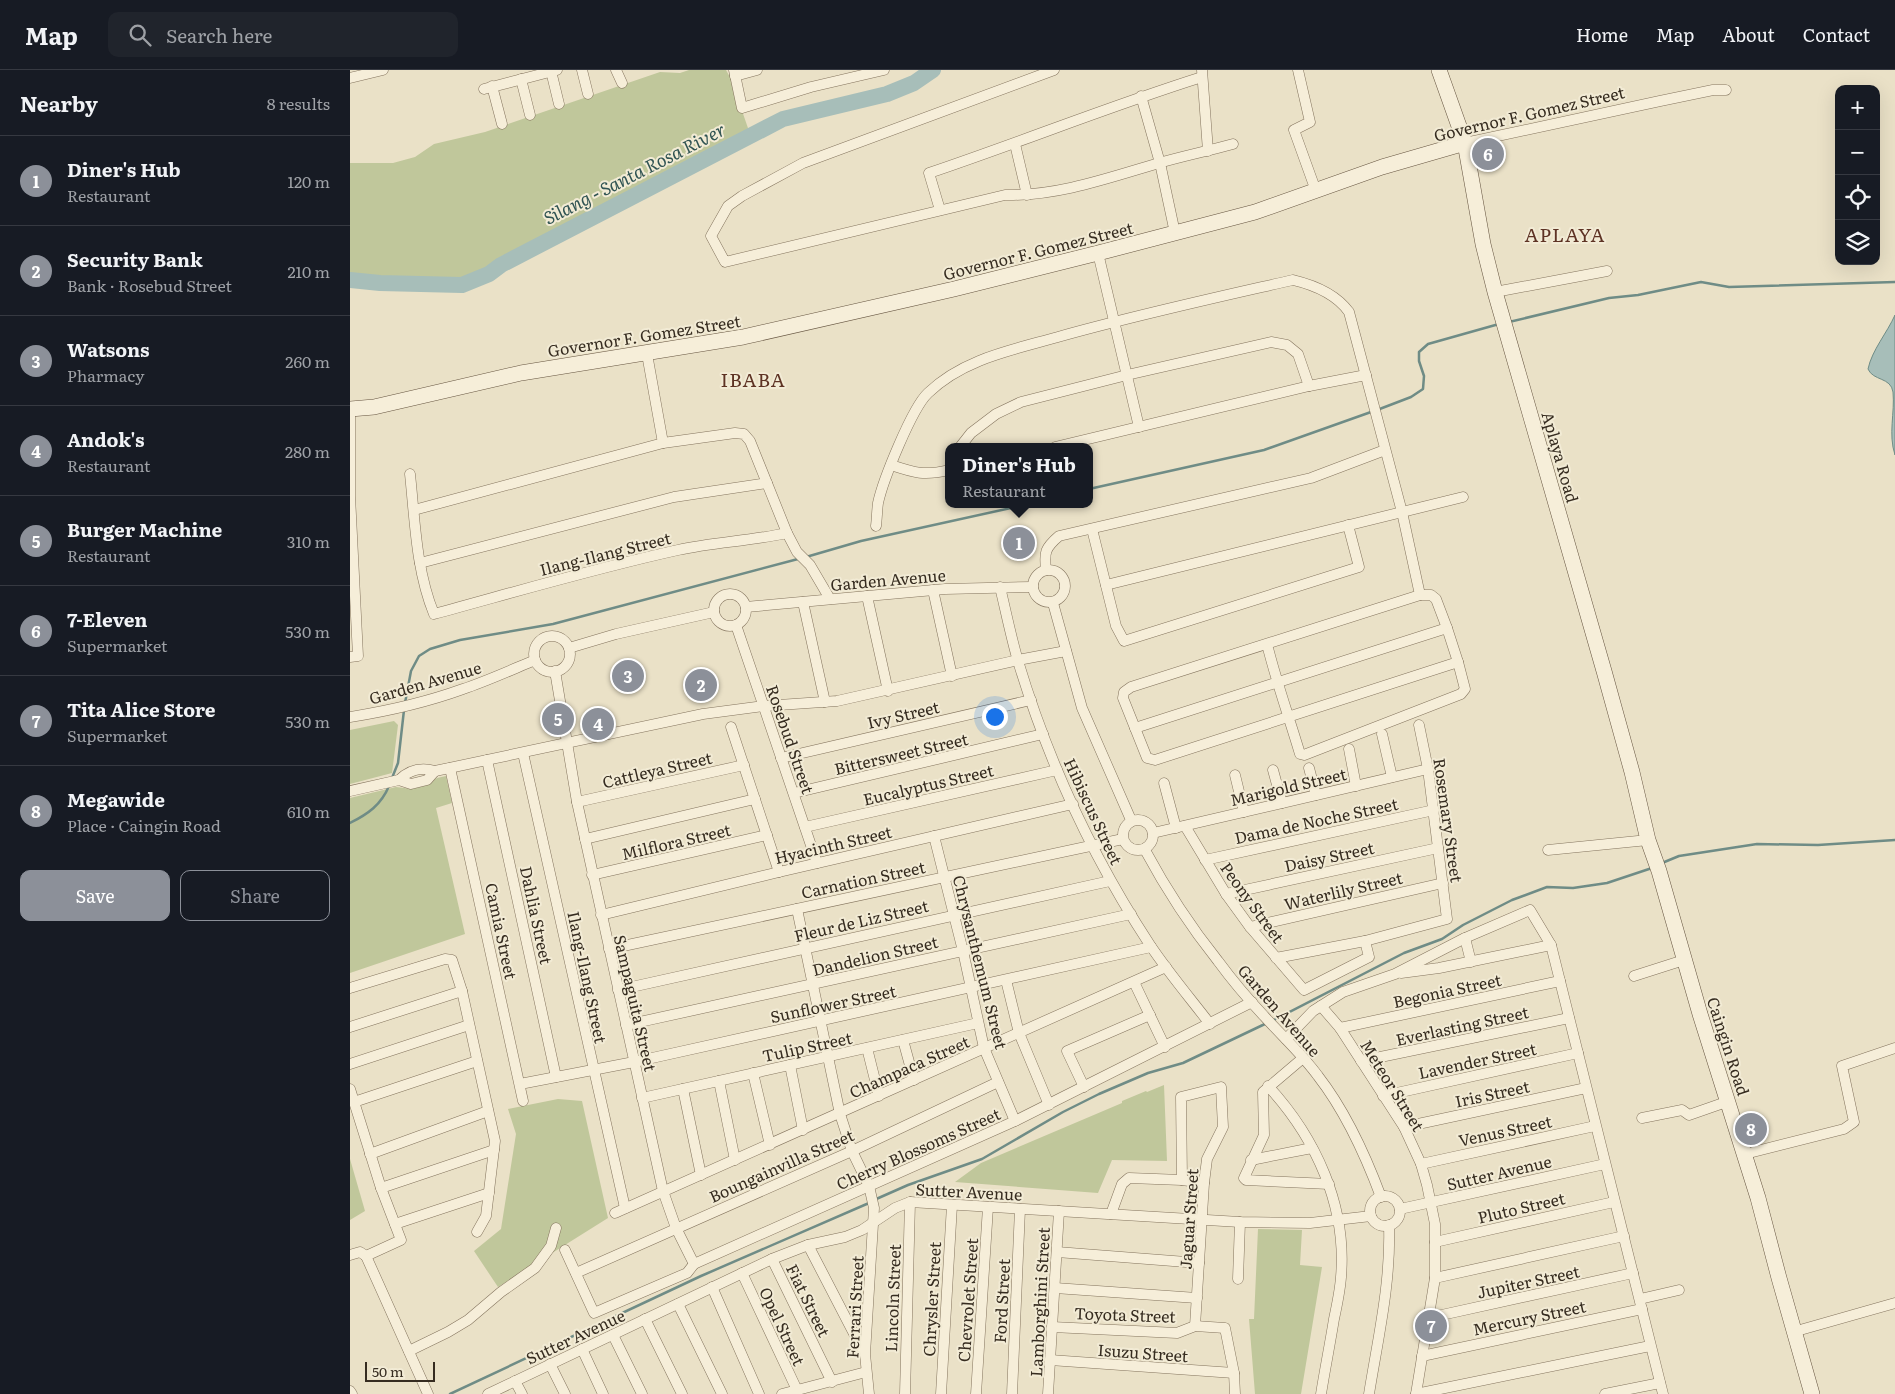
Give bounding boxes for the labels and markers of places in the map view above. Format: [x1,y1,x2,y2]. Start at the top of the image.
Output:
pin: 6 [1472,135,1504,173]
pin: 1 [1003,524,1035,562]
pin: 3 [612,657,644,695]
pin: 2 [685,666,717,704]
pin: 5 [542,700,574,738]
pin: 4 [582,705,614,743]
pin: 8 [1735,1110,1767,1148]
pin: 7 [1415,1307,1447,1345]

